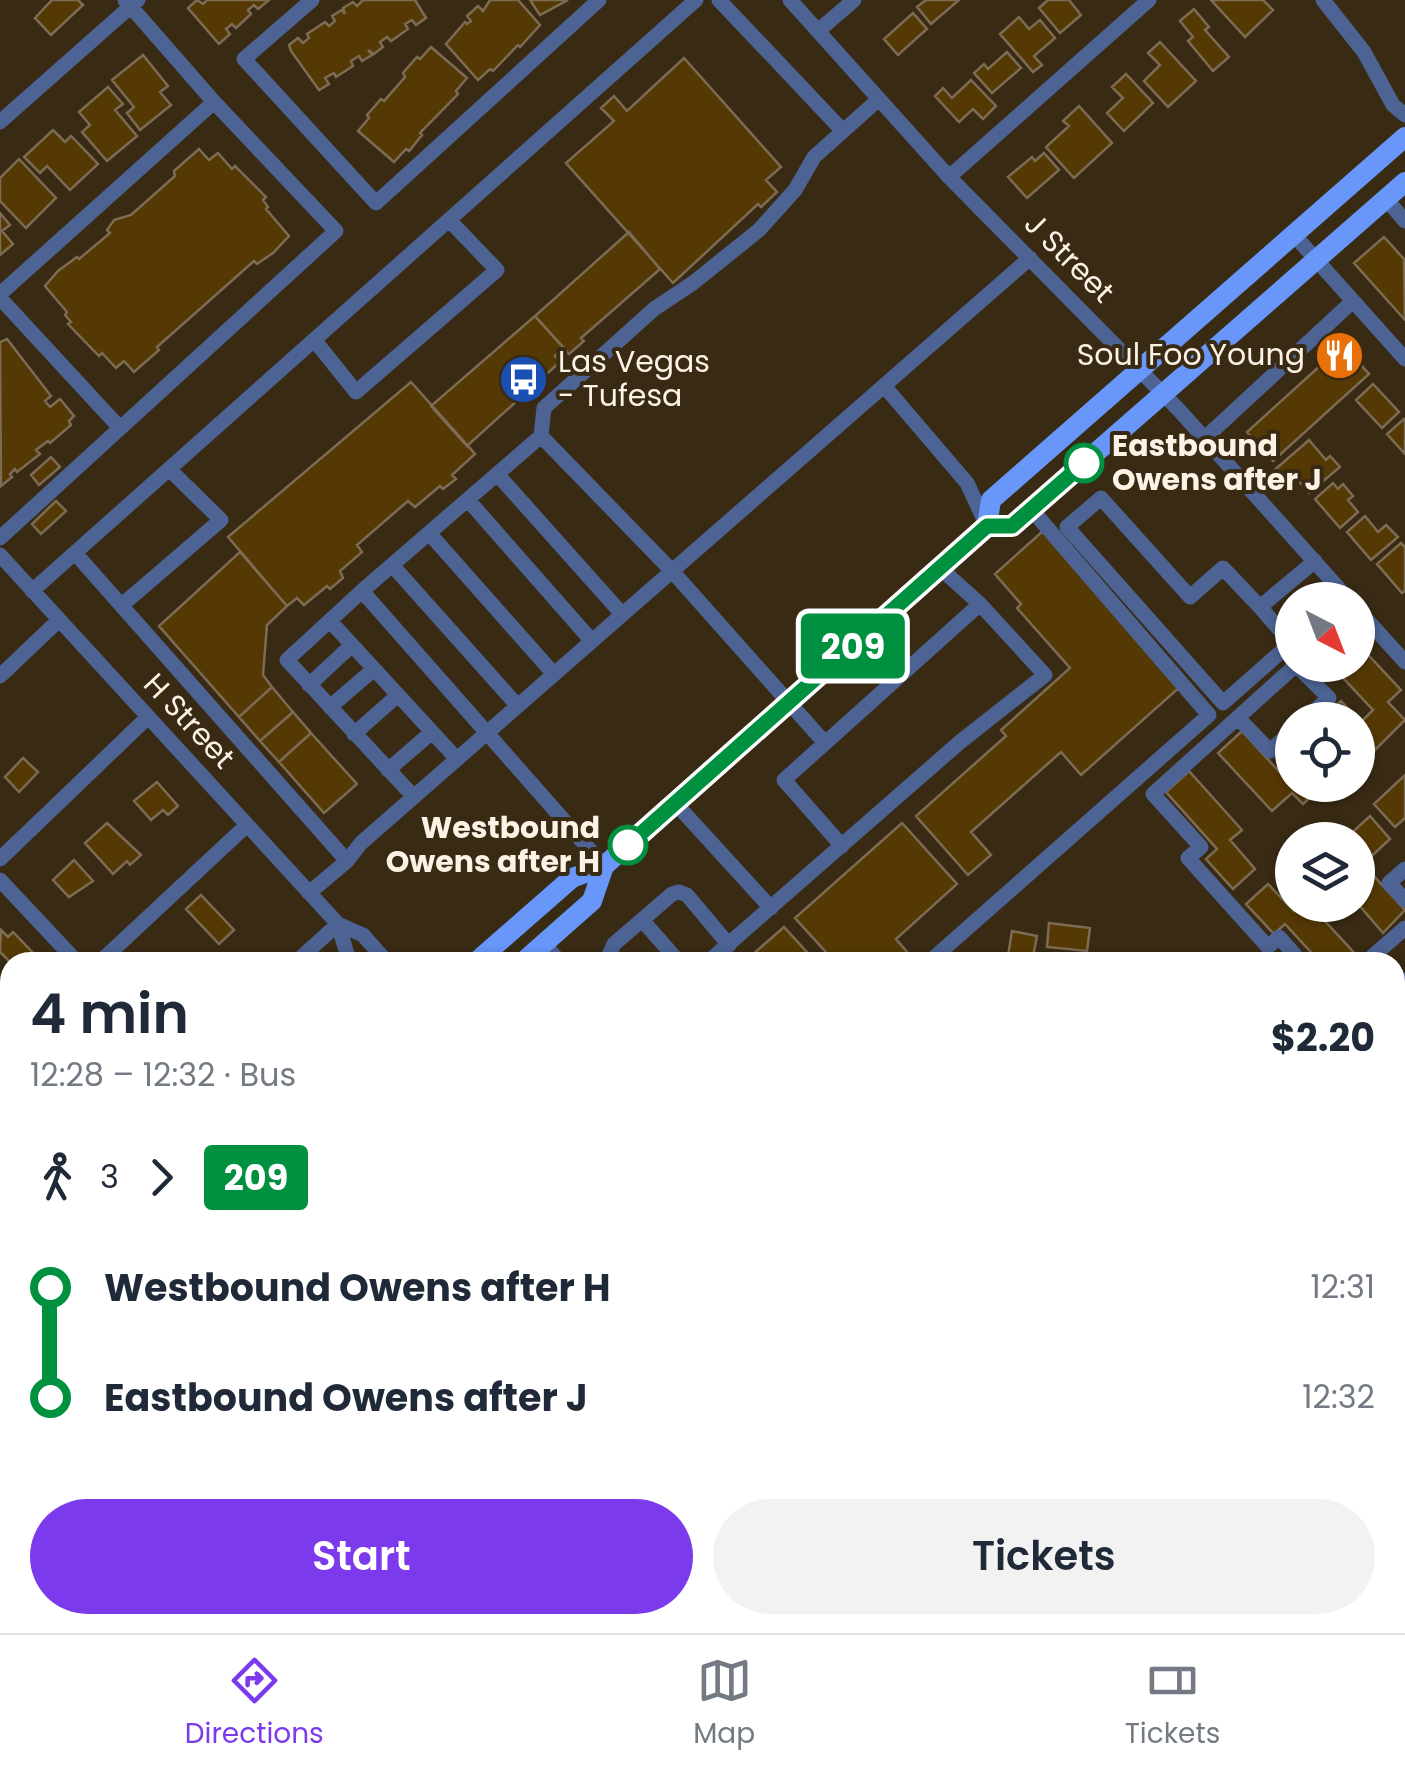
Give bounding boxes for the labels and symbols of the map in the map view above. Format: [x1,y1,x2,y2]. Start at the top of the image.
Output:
street label: J Street [1015,203,1124,312]
restaurant icon: Soul Foo Young [1314,329,1366,381]
place label: Soul Foo Young [1077,333,1305,376]
place label: Las Vegas - Tufesa [558,340,710,417]
bus stop icon: Las Vegas - Tufesa [497,353,549,405]
place label: Eastbound Owens after J [1112,424,1322,501]
marker: Eastbound Owens after J [1065,444,1103,482]
north arrow [1275,582,1375,682]
line badge: 209 [796,614,910,678]
street label: H Street [134,663,245,778]
place label: Westbound Owens after H [386,806,600,883]
marker: Westbound Owens after H [609,826,647,864]

